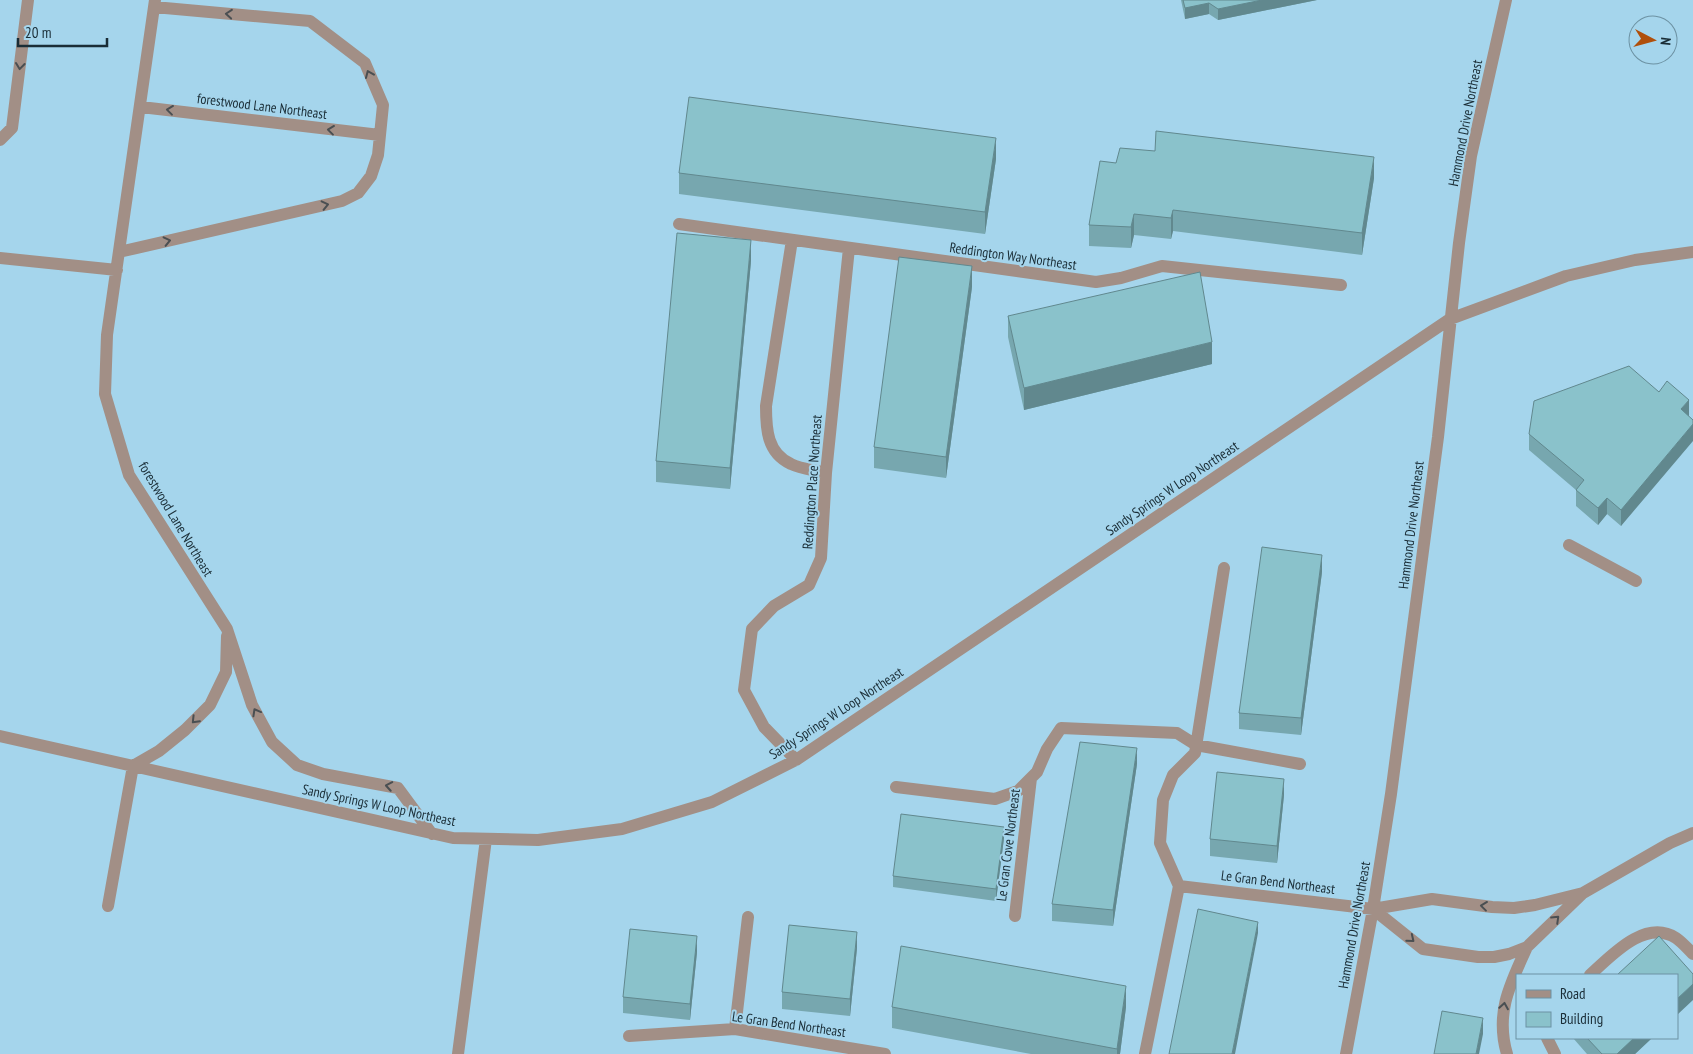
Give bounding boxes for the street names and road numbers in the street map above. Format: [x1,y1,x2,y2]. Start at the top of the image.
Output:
street label: Hammond Drive Northeast [1444,58,1486,188]
street label: forestwood Lane Northeast [196,89,328,123]
street label: Reddington Way Northeast [948,238,1078,274]
street label: Reddington Place Northeast [798,414,826,550]
street label: Sandy Springs W Loop Northeast [1102,437,1242,539]
street label: forestwood Lane Northeast [135,458,217,580]
street label: Hammond Drive Northeast [1394,460,1428,590]
street label: Sandy Springs W Loop Northeast [766,663,907,763]
street label: Sandy Springs W Loop Northeast [301,780,458,830]
street label: Le Gran Cove Northeast [992,788,1024,902]
street label: Hammond Drive Northeast [1334,860,1374,990]
street label: Le Gran Bend Northeast [1220,866,1336,898]
street label: Le Gran Bend Northeast [731,1007,847,1041]

